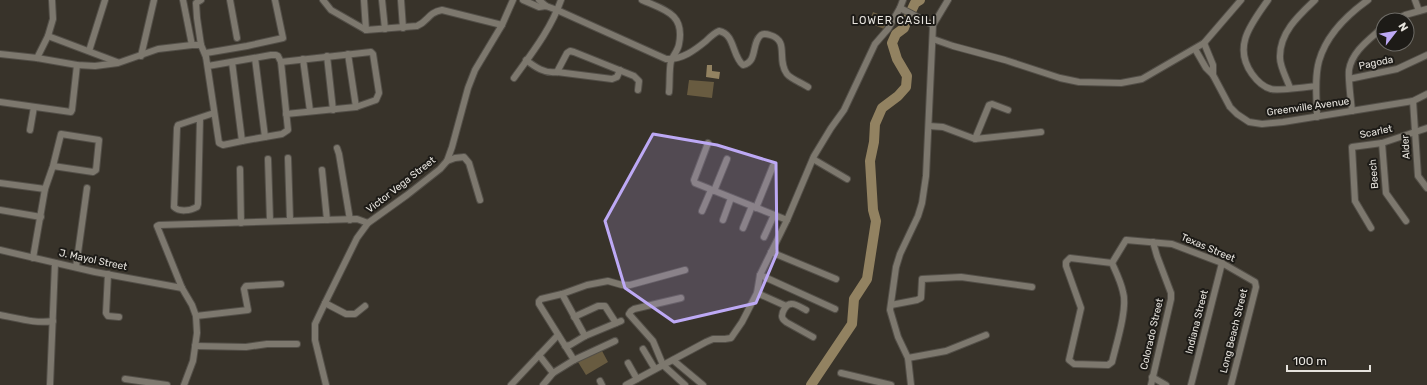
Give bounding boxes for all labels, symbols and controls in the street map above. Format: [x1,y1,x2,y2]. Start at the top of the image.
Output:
north arrow [1375,12,1415,52]
district label: LOWER CASILI [852,14,936,27]
text: N [1396,20,1411,34]
street label: Pagoda [1358,53,1394,73]
street label: Greenville Avenue [1266,95,1350,119]
street label: Scarlet [1359,123,1393,141]
street label: Alder [1399,134,1413,160]
street label: Victor Vega Street [364,154,438,216]
street label: Beech [1367,159,1381,189]
street label: Texas Street [1179,231,1237,265]
street label: J. Mayol Street [58,247,128,273]
street label: Long Beach Street [1218,287,1250,374]
street label: Indiana Street [1183,289,1211,355]
street label: Colorado Street [1138,297,1166,371]
scale bar [1287,347,1370,373]
text: 100 m [1293,354,1327,368]

